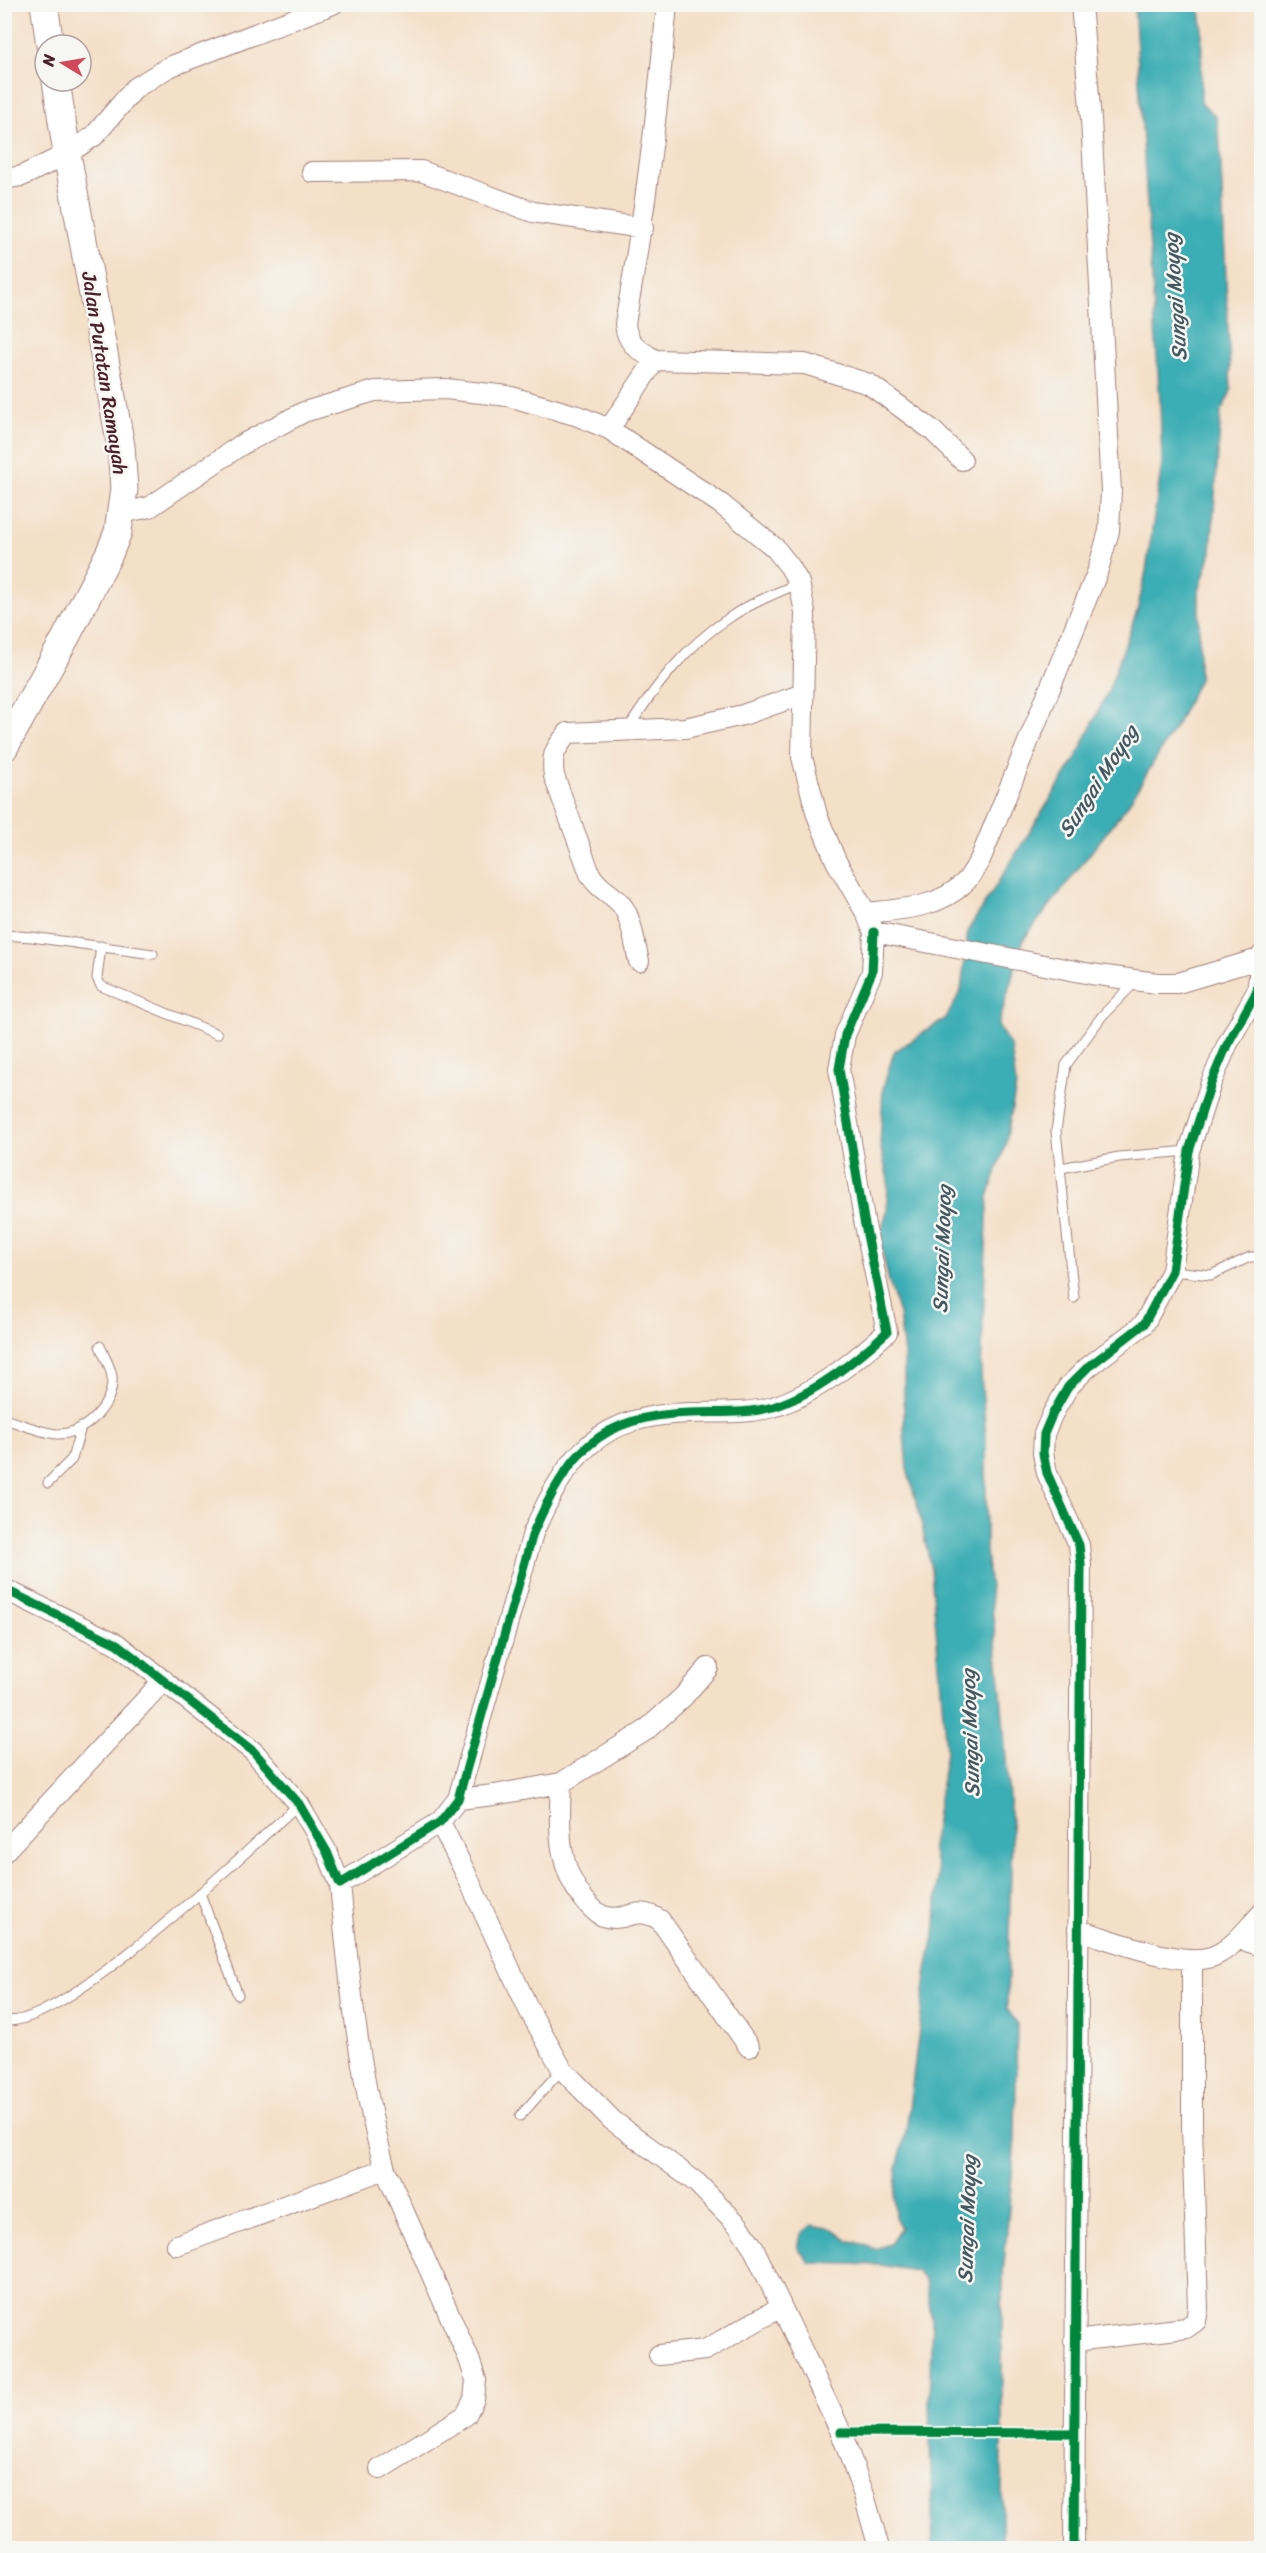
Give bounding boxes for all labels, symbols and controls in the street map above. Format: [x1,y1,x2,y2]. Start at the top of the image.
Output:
north arrow [33,33,93,93]
text: N [33,51,64,69]
water label: Sungai Moyog [1151,229,1198,362]
street label: Jalan Putatan Ramayah [71,268,138,477]
water label: Sungai Moyog [1047,715,1150,845]
water label: Sungai Moyog [921,1182,963,1314]
water label: Sungai Moyog [949,1666,991,1798]
water label: Sungai Moyog [946,2152,988,2284]

